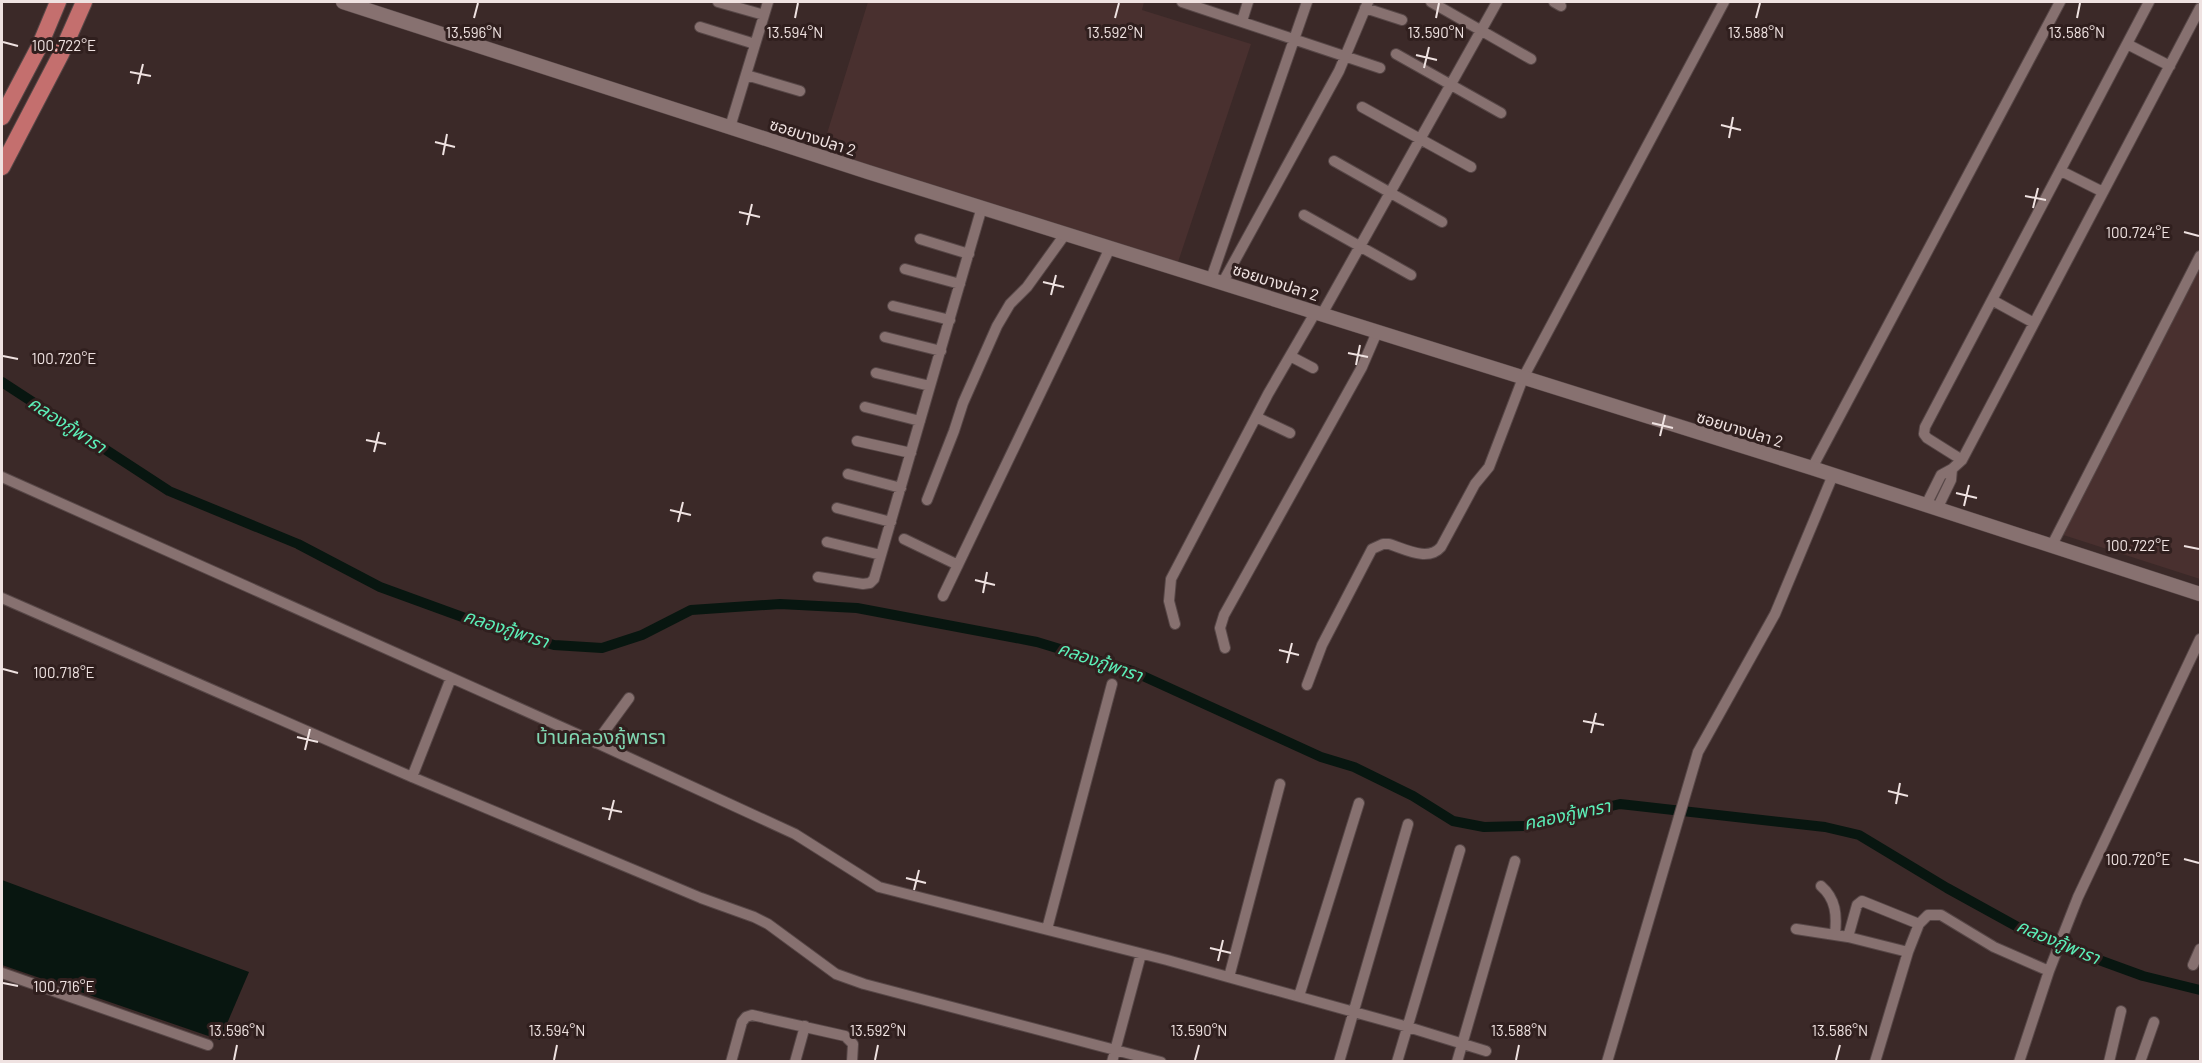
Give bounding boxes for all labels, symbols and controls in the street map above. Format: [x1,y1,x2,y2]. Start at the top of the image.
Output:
text: 13.596°N [446,23,502,41]
text: 13.594°N [767,23,823,41]
text: 13.592°N [1087,23,1143,41]
text: 13.590°N [1407,23,1465,41]
text: 13.588°N [1728,23,1784,41]
text: 13.586°N [2049,23,2105,41]
text: 100.722°E [32,36,96,54]
street label: ซอยบางปลา 2 [768,114,859,159]
text: 100.724°E [2106,223,2170,241]
street label: ซอยบางปลา 2 [1231,259,1322,304]
text: 100.720°E [32,349,96,367]
water label: คลองกู้พารา [24,391,111,459]
street label: ซอยบางปลา 2 [1695,406,1786,451]
text: 100.722°E [2106,536,2170,554]
water label: คลองกู้พารา [461,604,552,653]
water label: คลองกู้พารา [1055,636,1146,687]
text: 100.718°E [33,663,95,681]
district label: บ้านคลองกู้พารา [536,724,666,750]
water label: คลองกู้พารา [1521,794,1613,835]
text: 100.720°E [2106,850,2170,868]
water label: คลองกู้พารา [2013,914,2104,970]
text: 100.716°E [33,977,95,995]
text: 13.596°N [209,1021,265,1039]
text: 13.594°N [529,1021,585,1039]
text: 13.592°N [850,1021,906,1039]
text: 13.590°N [1170,1021,1228,1039]
text: 13.588°N [1491,1021,1547,1039]
text: 13.586°N [1812,1021,1868,1039]

